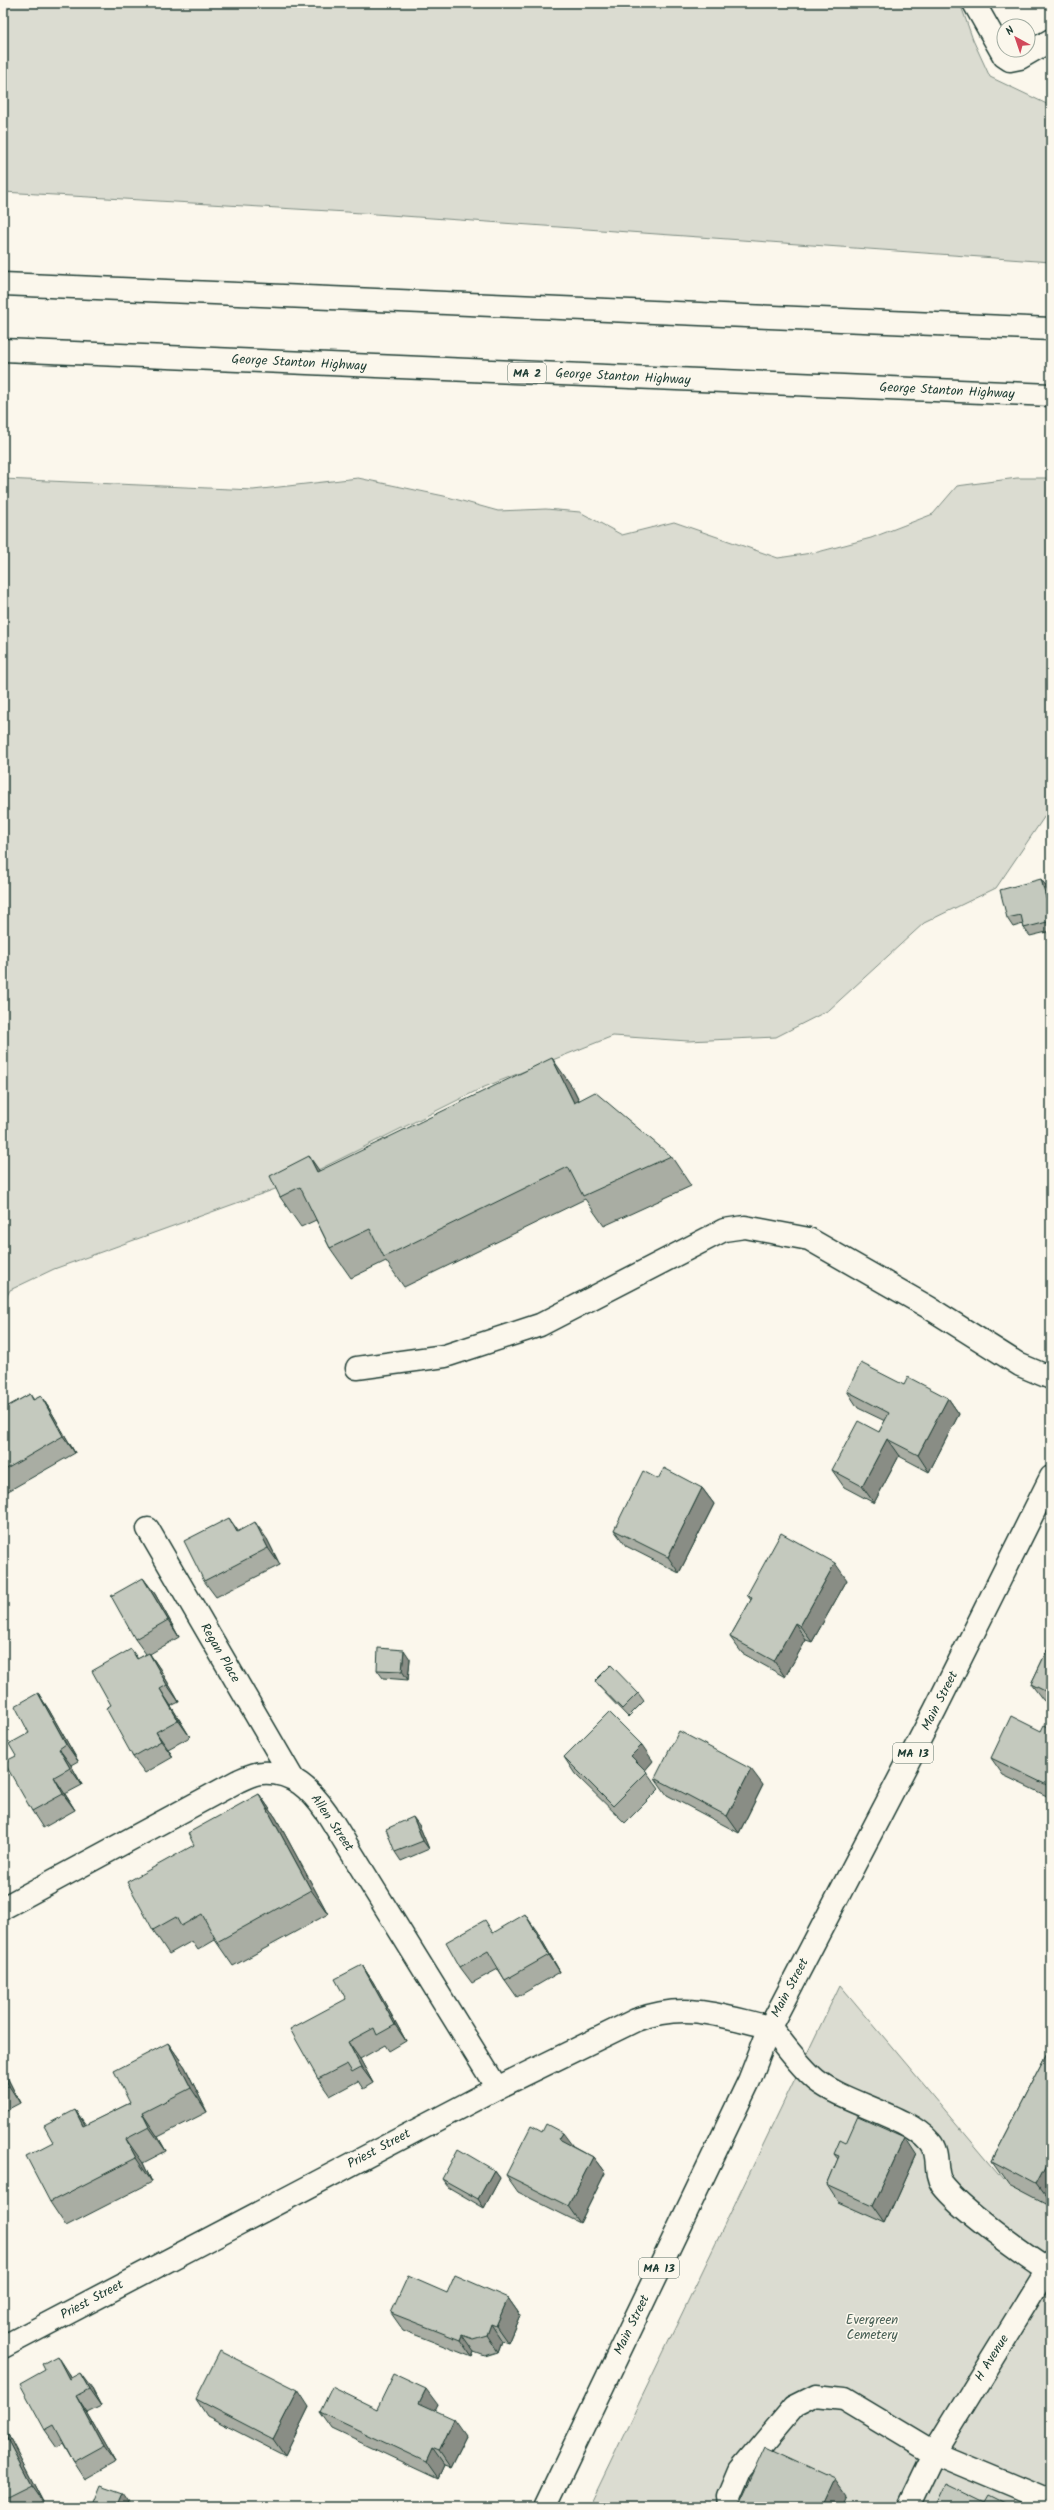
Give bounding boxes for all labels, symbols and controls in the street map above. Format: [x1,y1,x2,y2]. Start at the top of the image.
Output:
north arrow [996,18,1036,58]
text: N [1002,22,1019,40]
street label: George Stanton Highway [231,349,368,377]
road number: MA 2 [508,363,546,383]
street label: George Stanton Highway [555,363,692,391]
street label: George Stanton Highway [879,377,1016,405]
street label: Regan Place [194,1619,246,1687]
street label: Main Street [916,1667,964,1735]
road number: MA 13 [893,1743,933,1763]
street label: Allen Street [305,1790,359,1857]
street label: Main Street [766,1954,815,2021]
street label: Priest Street [344,2123,415,2174]
road number: MA 13 [639,2258,679,2278]
street label: Priest Street [57,2274,128,2325]
street label: Main Street [608,2291,656,2359]
park label: Evergreen Cemetery [846,2310,898,2346]
street label: H Avenue [969,2330,1015,2386]

